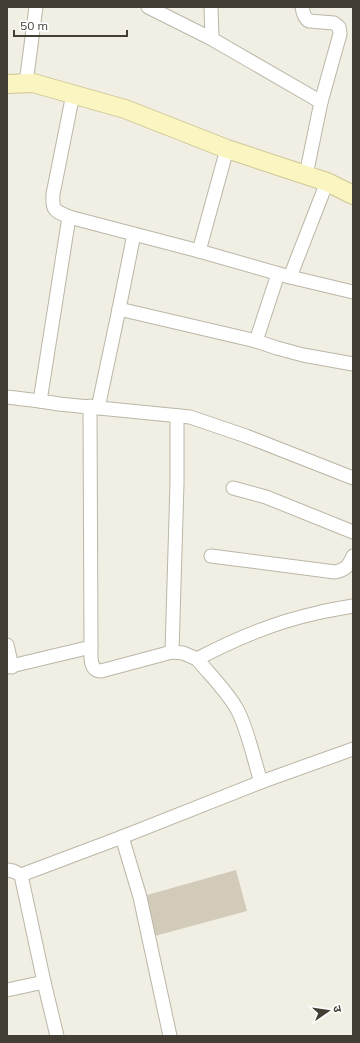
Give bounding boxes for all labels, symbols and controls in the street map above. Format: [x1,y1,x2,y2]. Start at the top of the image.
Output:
scale bar [14,12,127,38]
text: 50 m [20,18,48,33]
north arrow [308,991,348,1031]
text: उ [330,1004,345,1014]

